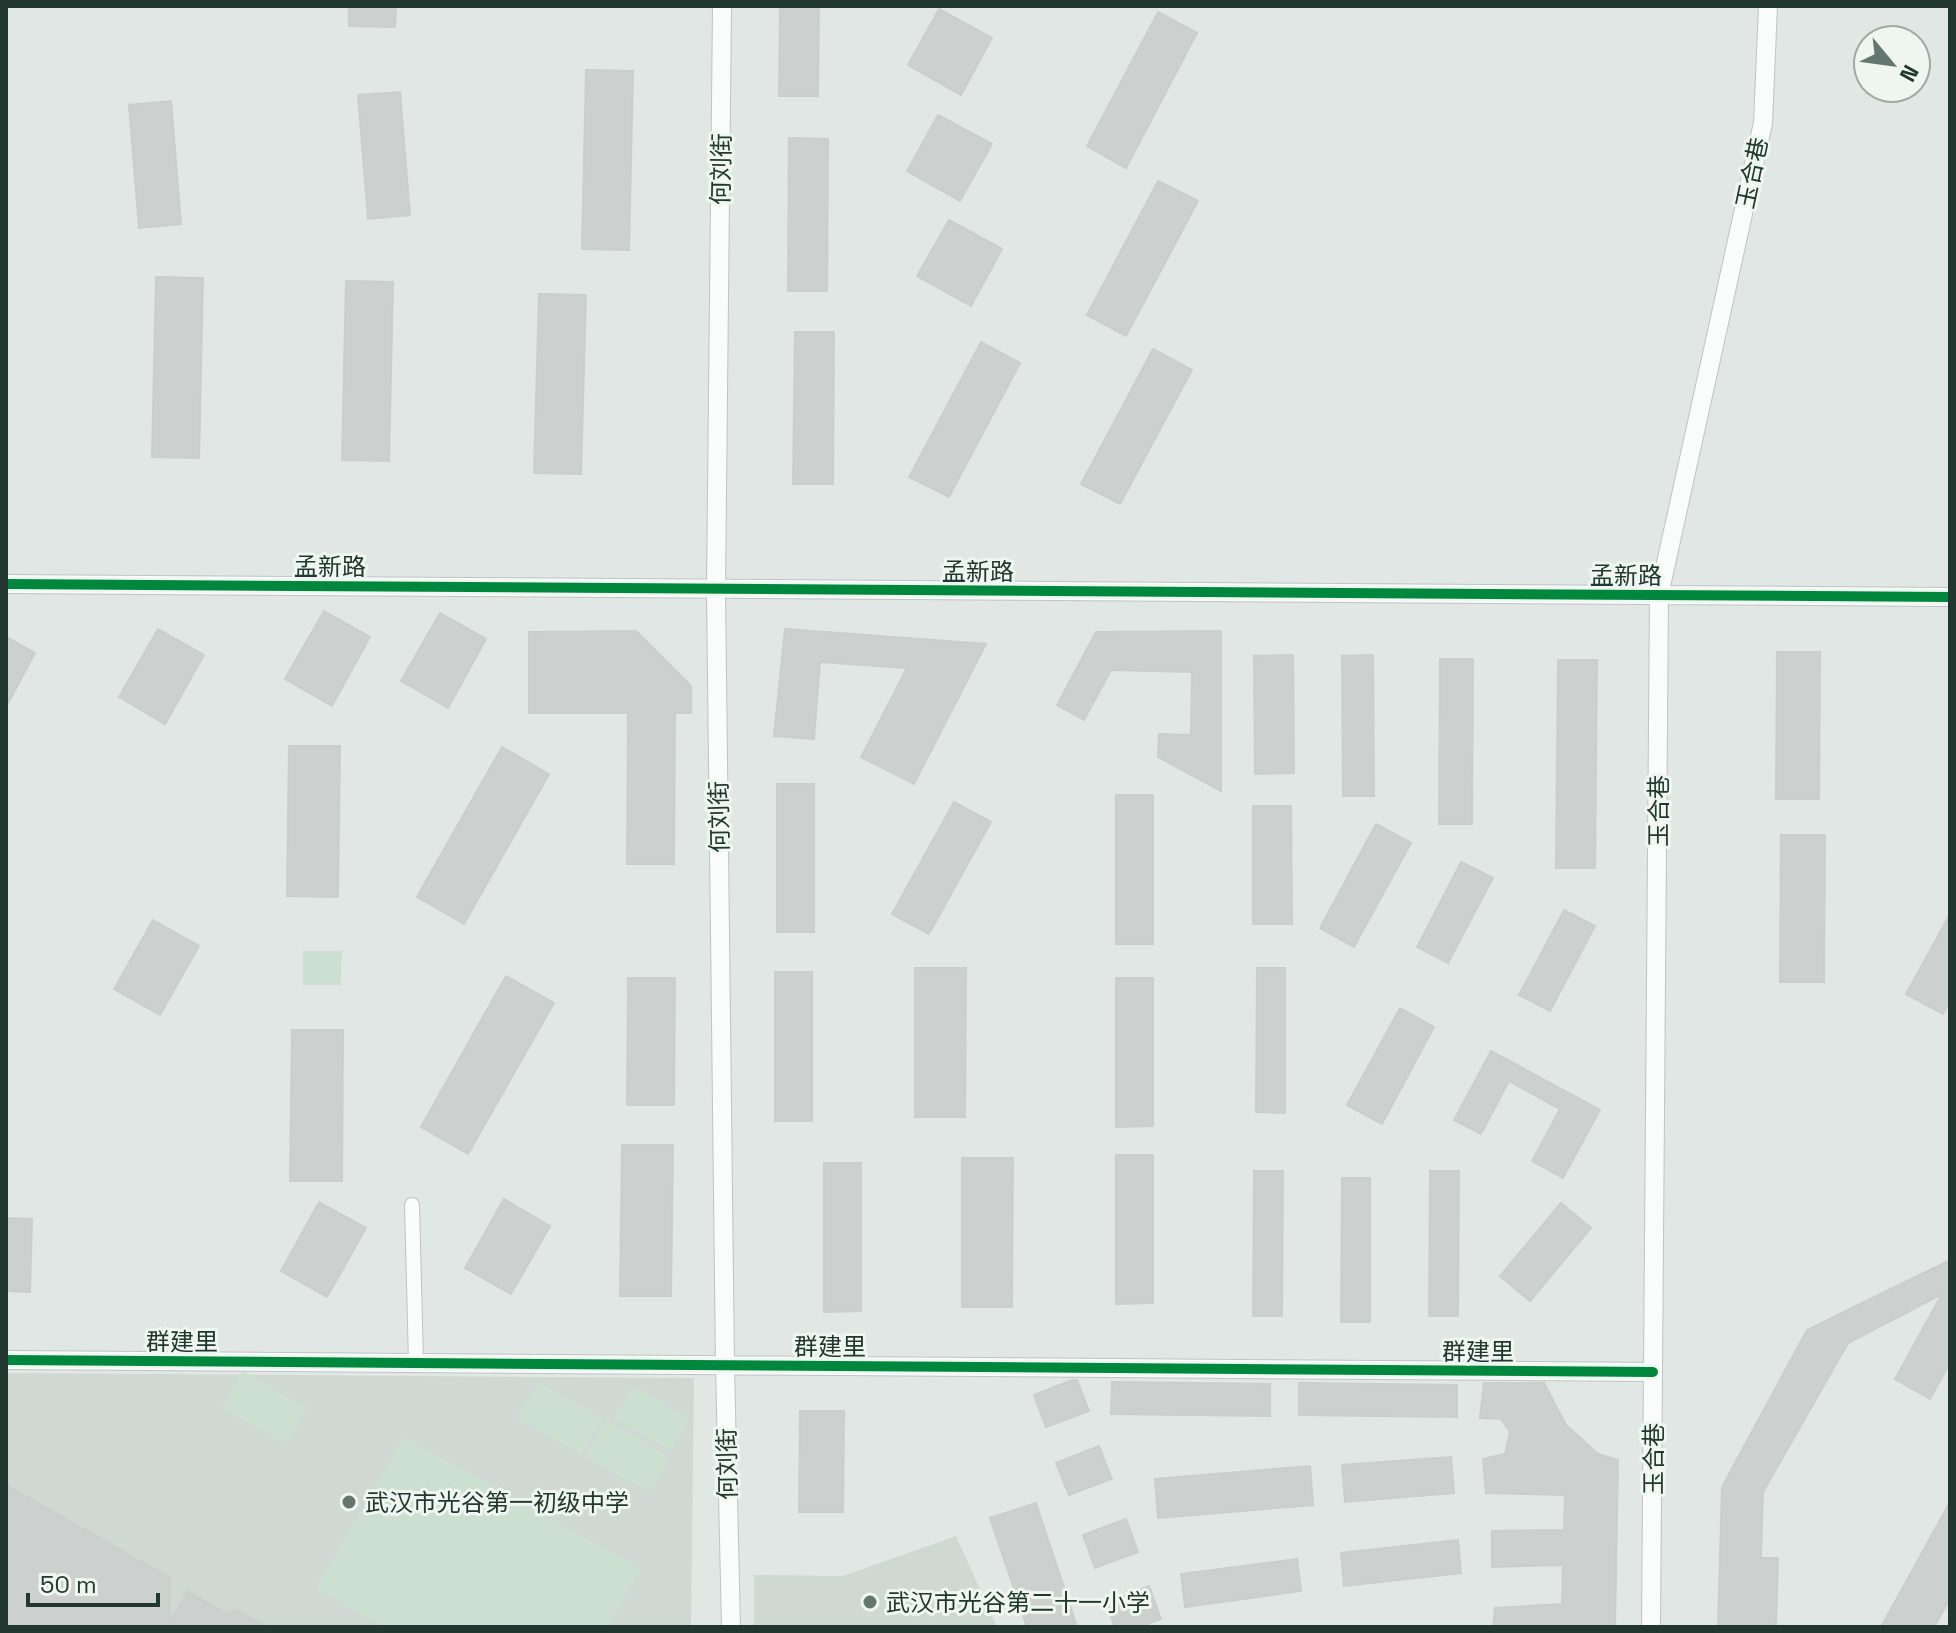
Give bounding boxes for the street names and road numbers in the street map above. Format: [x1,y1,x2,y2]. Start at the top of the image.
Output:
street label: 何刘街 [705,133,737,205]
street label: 玉合巷 [1729,135,1775,211]
street label: 孟新路 [294,551,366,582]
street label: 孟新路 [942,556,1014,587]
street label: 孟新路 [1590,560,1662,591]
street label: 玉合巷 [1643,775,1674,847]
street label: 何刘街 [703,781,735,853]
street label: 群建里 [146,1326,218,1357]
street label: 群建里 [794,1331,866,1362]
street label: 群建里 [1442,1336,1514,1367]
street label: 玉合巷 [1638,1423,1669,1495]
street label: 何刘街 [711,1428,743,1500]

